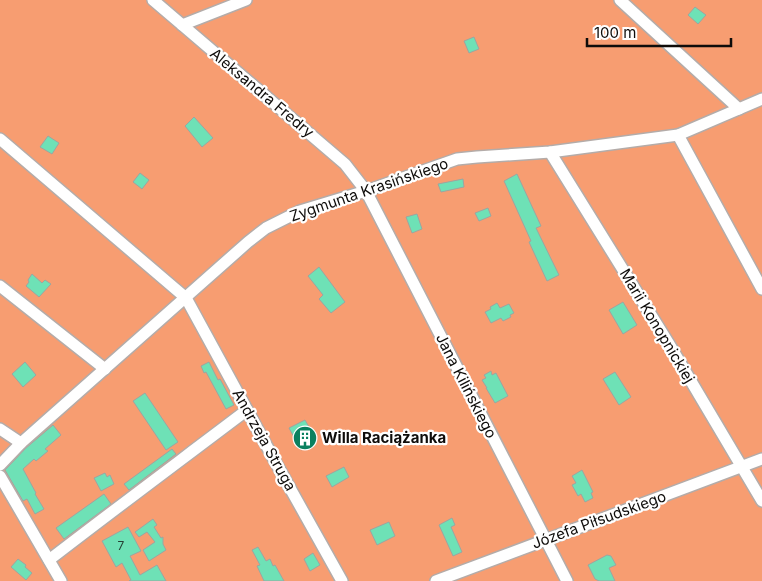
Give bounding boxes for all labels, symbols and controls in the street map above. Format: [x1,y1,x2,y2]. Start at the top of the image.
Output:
scale bar [587,15,731,47]
text: 100 m [594,23,636,42]
street label: Aleksandra Fredry [207,44,319,142]
street label: Zygmunta Krasińskiego [287,153,451,226]
street label: Marii Konopnickiej [616,265,699,386]
street label: Jana Kilińskiego [432,330,501,441]
street label: Andrzeja Struga [229,385,300,494]
building icon: Willa Raciążanka [292,425,318,451]
place label: Willa Raciążanka [322,428,446,447]
street label: Józefa Piłsudskiego [529,486,669,553]
house number: 7 [118,538,125,553]

